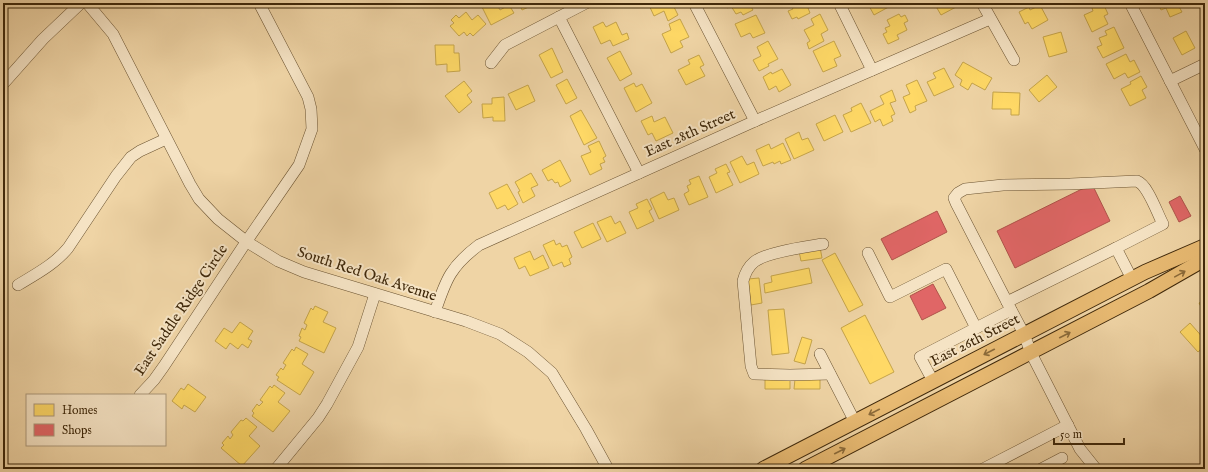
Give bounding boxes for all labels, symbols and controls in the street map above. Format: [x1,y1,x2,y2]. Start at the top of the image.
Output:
street label: East 28th Street [642,105,738,161]
street label: East Saddle Ridge Circle [130,241,232,379]
street label: South Red Oak Avenue [295,242,439,306]
one-way arrow [1174,269,1186,277]
street label: East 26th Street [927,309,1023,371]
one-way arrow [1059,330,1071,338]
one-way arrow [984,349,996,356]
legend [26,394,166,446]
text: Homes [62,403,98,418]
one-way arrow [868,409,880,416]
scale bar [1054,420,1124,446]
text: Shops [62,423,92,439]
text: 50 m [1060,427,1082,442]
one-way arrow [834,447,846,454]

